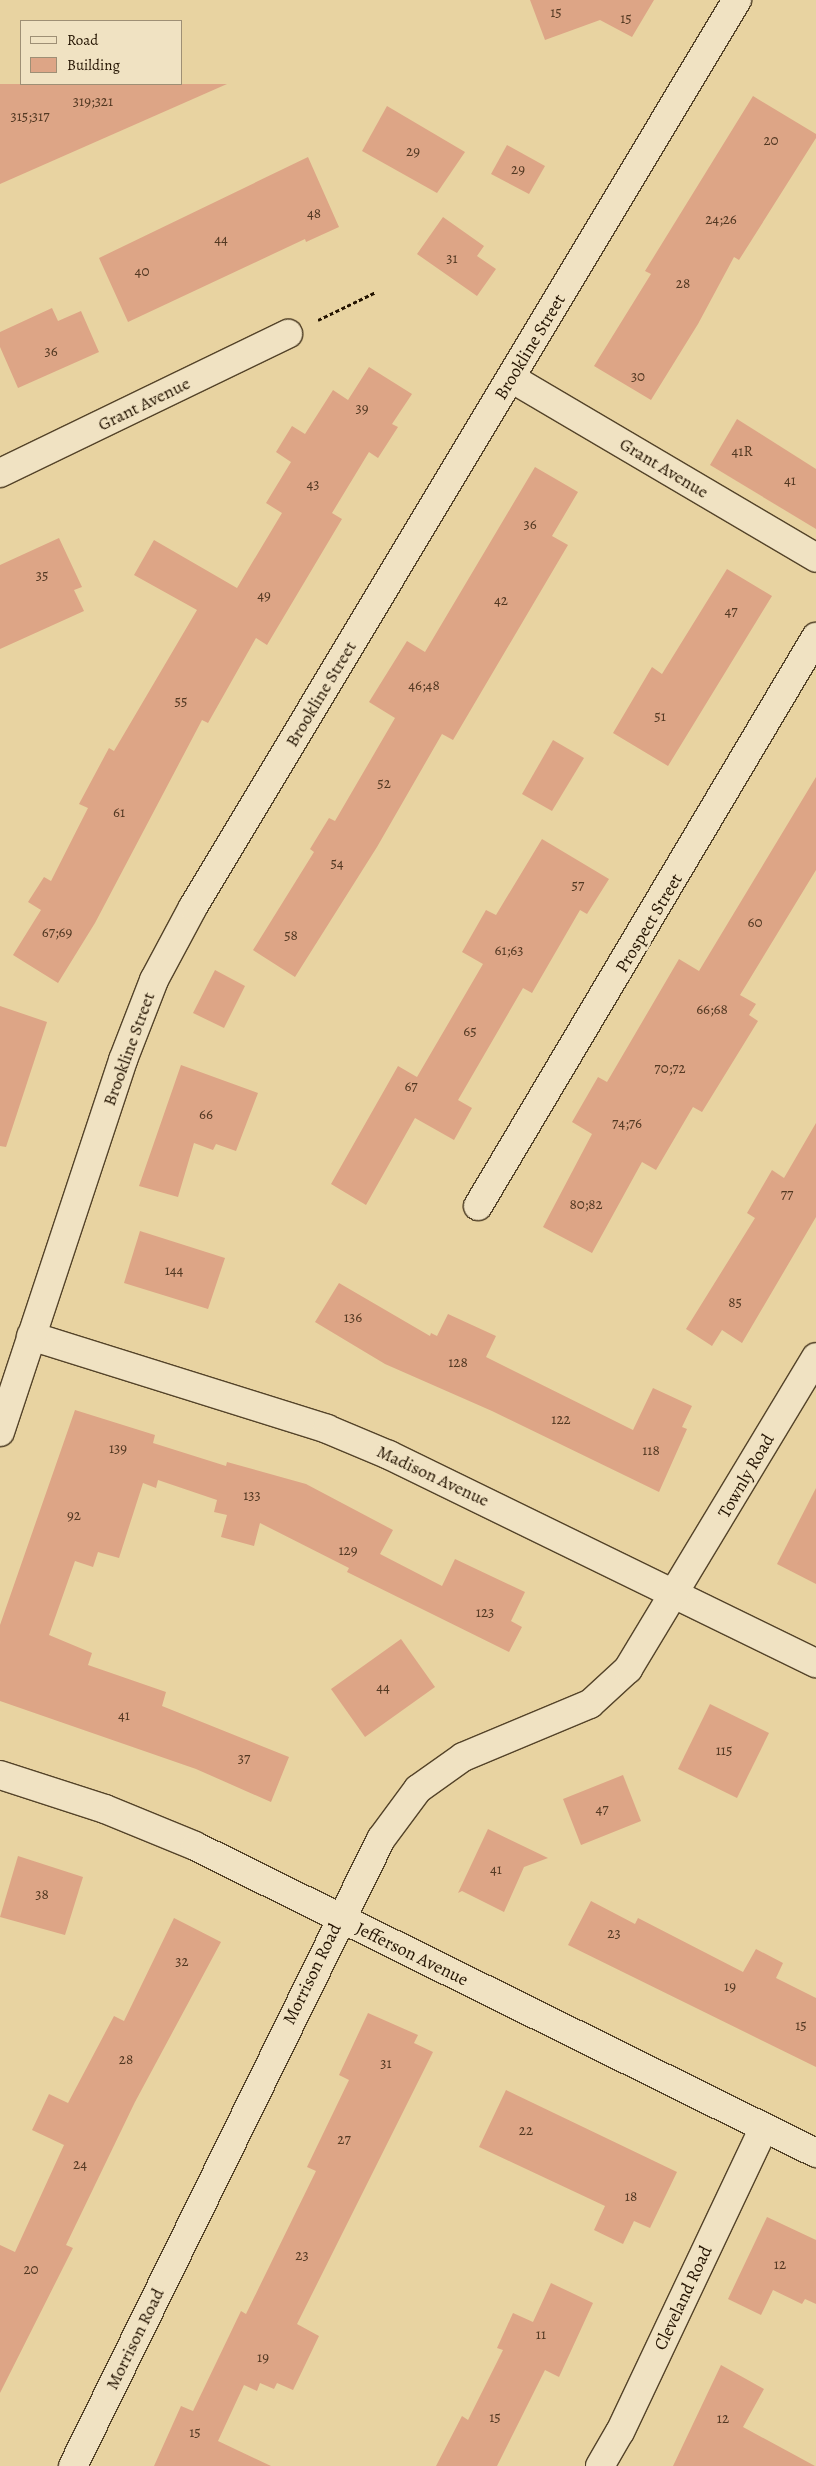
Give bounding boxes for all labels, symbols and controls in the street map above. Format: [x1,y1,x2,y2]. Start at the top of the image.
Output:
house number: 15 [550,4,562,22]
house number: 15 [620,10,632,28]
legend [20,20,182,85]
text: Road [67,30,98,50]
text: Building [67,55,120,75]
house number: 319;321 [73,93,113,111]
house number: 315;317 [10,108,50,126]
house number: 20 [763,132,779,150]
house number: 29 [406,143,420,161]
house number: 29 [511,161,525,179]
house number: 48 [307,205,321,223]
house number: 24;26 [705,211,737,229]
house number: 44 [214,231,228,249]
house number: 31 [446,250,458,268]
house number: 40 [135,263,149,281]
house number: 28 [676,275,690,293]
street label: Brookline Street [490,290,570,404]
house number: 36 [44,343,58,361]
house number: 30 [631,368,645,386]
street label: Grant Avenue [94,372,194,436]
house number: 39 [355,400,369,418]
street label: Grant Avenue [616,433,712,503]
house number: 41R [731,443,753,461]
house number: 41 [784,472,796,490]
house number: 43 [306,476,320,494]
house number: 36 [523,516,537,534]
house number: 35 [36,567,48,585]
house number: 49 [257,587,271,605]
house number: 42 [494,592,508,610]
house number: 47 [724,603,738,621]
street label: Brookline Street [281,637,361,751]
house number: 46;48 [408,677,440,695]
house number: 55 [175,693,187,711]
house number: 51 [654,708,666,726]
house number: 52 [377,775,391,793]
house number: 61 [113,804,125,822]
house number: 54 [330,855,344,873]
street label: Prospect Street [611,870,687,976]
house number: 57 [572,877,584,895]
house number: 60 [748,914,762,932]
house number: 67;69 [42,924,72,942]
house number: 58 [284,927,298,945]
house number: 61;63 [495,942,523,960]
street label: Brookline Street [98,989,160,1109]
house number: 66;68 [696,1001,728,1019]
house number: 65 [463,1023,477,1041]
house number: 70;72 [654,1060,686,1078]
house number: 67 [404,1078,418,1096]
house number: 66 [199,1106,213,1124]
house number: 74;76 [612,1115,642,1133]
house number: 77 [781,1186,793,1204]
house number: 80;82 [569,1196,603,1214]
house number: 144 [165,1262,183,1280]
house number: 85 [728,1294,742,1312]
house number: 136 [344,1309,362,1327]
house number: 128 [448,1354,468,1372]
house number: 122 [551,1411,571,1429]
street label: Townly Road [713,1430,779,1522]
house number: 139 [109,1440,127,1458]
street label: Madison Avenue [373,1441,493,1511]
house number: 118 [642,1442,660,1460]
house number: 133 [243,1487,261,1505]
house number: 92 [67,1507,81,1525]
house number: 129 [338,1542,358,1560]
house number: 123 [476,1604,494,1622]
house number: 44 [376,1679,390,1697]
house number: 41 [118,1707,130,1725]
house number: 115 [716,1742,732,1760]
house number: 37 [238,1750,250,1768]
house number: 47 [595,1801,609,1819]
house number: 41 [490,1861,502,1879]
house number: 38 [35,1886,49,1904]
street label: Jefferson Avenue [352,1917,472,1991]
street label: Morrison Road [278,1920,346,2028]
house number: 23 [607,1925,621,1943]
house number: 32 [175,1953,189,1971]
house number: 19 [724,1978,736,1996]
house number: 15 [795,2017,807,2035]
house number: 28 [119,2051,133,2069]
house number: 31 [380,2055,392,2073]
house number: 22 [519,2122,533,2140]
house number: 27 [337,2131,351,2149]
house number: 24 [73,2156,87,2174]
house number: 18 [625,2188,637,2206]
street label: Cleveland Road [649,2242,717,2354]
house number: 23 [295,2247,309,2265]
house number: 12 [774,2256,786,2274]
house number: 20 [23,2261,39,2279]
street label: Morrison Road [101,2285,169,2393]
house number: 11 [536,2326,546,2344]
house number: 19 [257,2349,269,2367]
house number: 15 [489,2409,501,2427]
house number: 12 [717,2410,729,2428]
house number: 15 [189,2424,201,2442]

